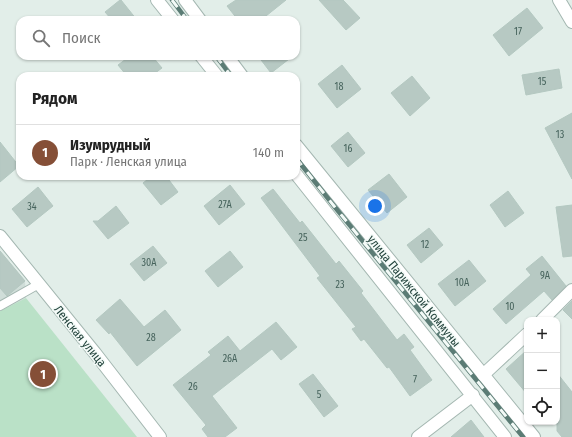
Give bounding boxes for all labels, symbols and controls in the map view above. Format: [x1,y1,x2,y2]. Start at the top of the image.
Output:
search box [16,16,300,60]
house number: 17 [514,26,522,38]
icon: search [30,27,52,49]
text: Поиск [62,29,100,47]
house number: 15 [538,76,547,88]
house number: 18 [335,81,343,93]
text: Рядом [32,88,77,109]
house number: 13 [556,129,565,141]
text: Изумрудный [70,136,151,154]
house number: 16 [344,143,352,155]
text: 1 [42,145,48,160]
text: 140 m [253,145,284,160]
text: Парк · Ленская улица [70,154,187,169]
your location [365,196,385,216]
house number: 27А [218,199,232,211]
house number: 34 [27,201,37,213]
house number: 25 [299,232,308,244]
street label: улица Парижской Коммуны [365,232,463,350]
house number: 12 [421,239,430,251]
house number: 30А [142,257,157,269]
house number: 9А [540,270,551,282]
house number: 10А [455,277,470,289]
house number: 23 [336,279,345,291]
house number: 10 [505,301,515,313]
street label: Ленская улица [51,303,109,370]
map controls [524,317,560,425]
button: + [524,317,560,353]
house number: 28 [146,332,156,344]
house number: 26А [223,353,238,365]
button: − [524,353,560,389]
pin: 1 [30,359,56,389]
house number: 7 [413,374,417,386]
house number: 26 [188,381,198,393]
house number: 5 [317,389,322,401]
button: locate [524,389,560,425]

